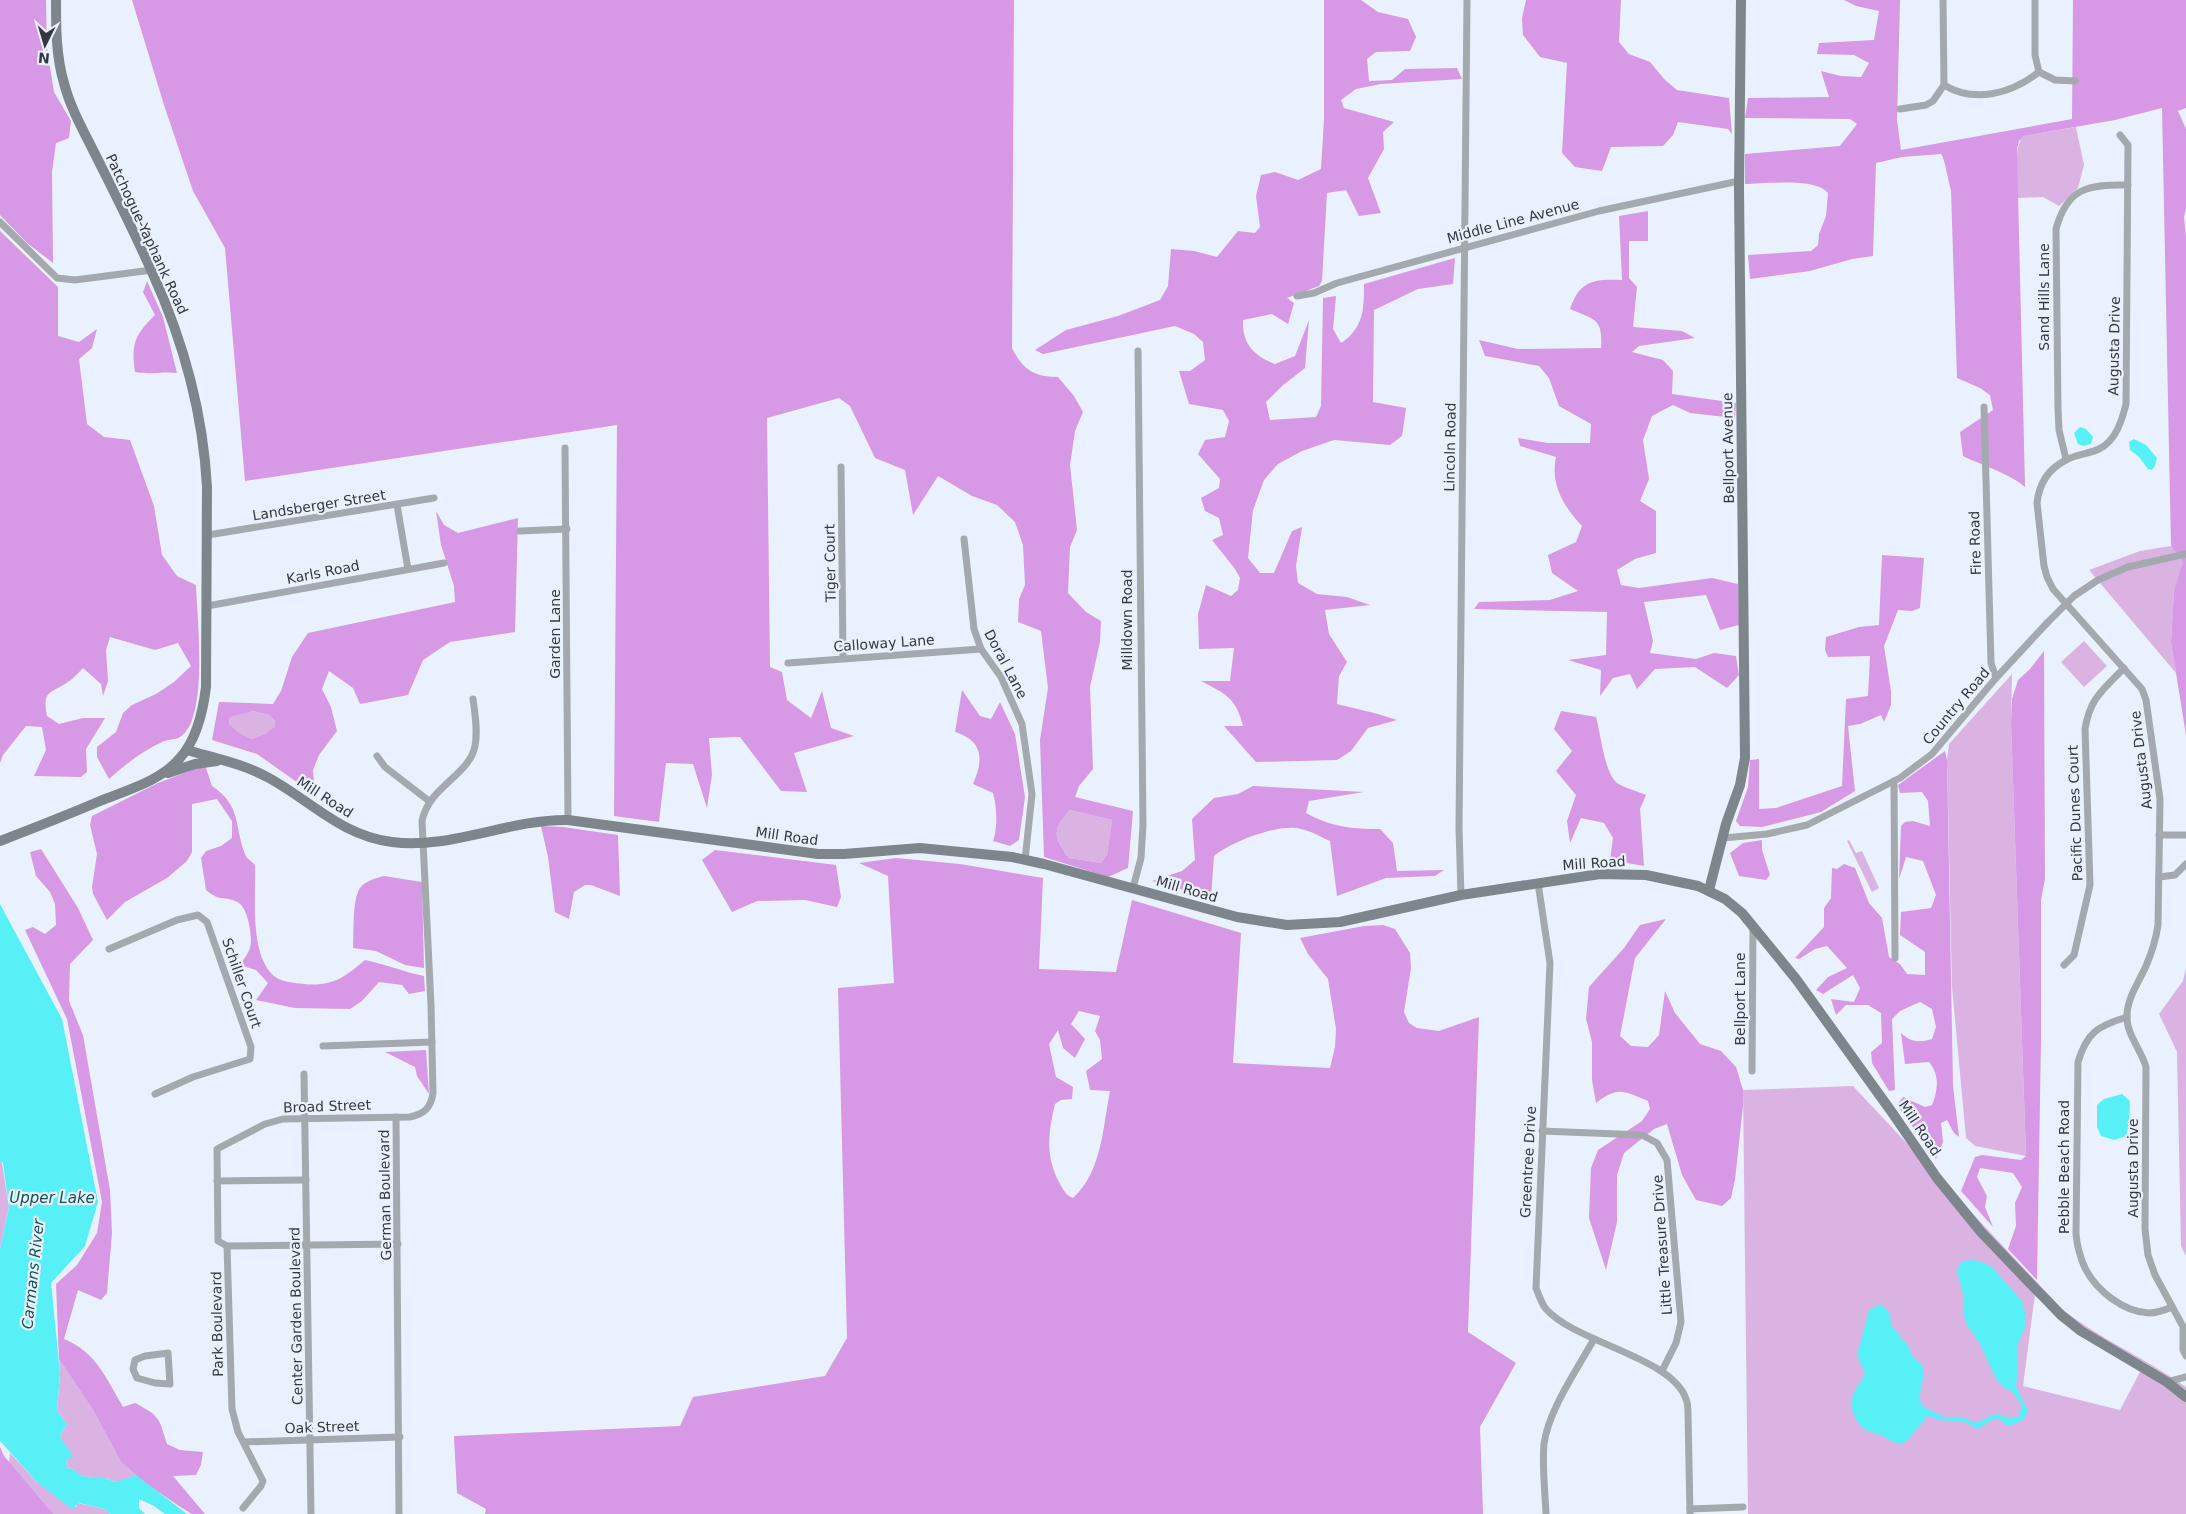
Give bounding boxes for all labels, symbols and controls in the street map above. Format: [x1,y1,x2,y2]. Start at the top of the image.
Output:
north arrow [20,20,70,70]
text: N [37,49,50,66]
street label: Patchogue-Yaphank Road [103,151,191,317]
street label: Middle Line Avenue [1445,196,1581,246]
street label: Sand Hills Lane [2036,243,2052,351]
street label: Augusta Drive [2105,296,2123,396]
street label: Bellport Avenue [1719,392,1737,504]
street label: Lincoln Road [1441,402,1459,492]
street label: Landsberger Street [251,486,387,523]
street label: Fire Road [1966,510,1984,576]
street label: Tiger Court [821,523,839,603]
street label: Karls Road [285,557,361,587]
street label: Milldown Road [1119,569,1135,671]
street label: Garden Lane [547,589,563,679]
street label: Doral Lane [981,627,1031,701]
street label: Calloway Lane [833,631,935,655]
street label: Country Road [1919,664,1993,748]
street label: Augusta Drive [2127,710,2155,810]
street label: Pacific Dunes Court [2065,744,2085,881]
street label: Mill Road [294,773,356,821]
street label: Mill Road [755,824,819,848]
street label: Mill Road [1562,853,1626,873]
street label: Mill Road [1154,873,1220,905]
street label: Schiller Court [219,936,265,1031]
street label: Bellport Lane [1732,952,1748,1046]
street label: Broad Street [283,1096,372,1116]
street label: Mill Road [1896,1097,1944,1159]
street label: Pebble Beach Road [2056,1100,2072,1234]
street label: Greentree Drive [1517,1105,1539,1219]
street label: Augusta Drive [2125,1118,2141,1218]
street label: German Boulevard [376,1129,394,1261]
street label: Little Treasure Drive [1649,1174,1675,1316]
water label: Upper Lake [9,1189,95,1207]
water label: Carmans River [18,1217,48,1330]
street label: Center Garden Boulevard [286,1227,306,1405]
street label: Park Boulevard [208,1271,226,1377]
street label: Oak Street [284,1418,360,1436]

